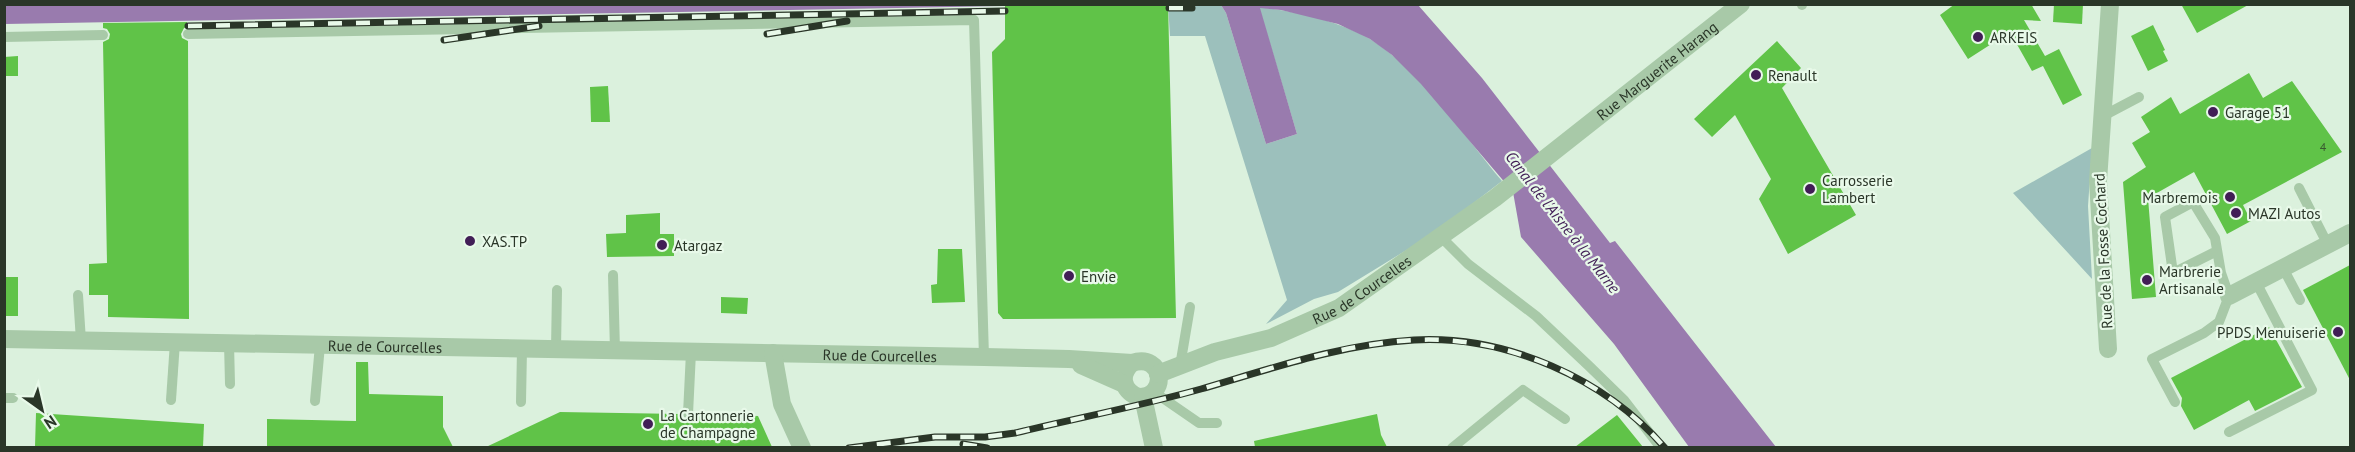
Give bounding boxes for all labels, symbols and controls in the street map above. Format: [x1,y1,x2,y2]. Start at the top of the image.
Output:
street label: Rue Marguerite Harang [1592,17,1721,124]
place label: ARKEIS [1990,28,2037,47]
marker: ARKEIS [1971,30,1985,44]
place label: Renault [1768,66,1817,85]
marker: Renault [1749,68,1763,82]
place label: Garage 51 [2225,103,2290,122]
marker: Garage 51 [2206,105,2220,119]
house number: 4 [2320,139,2327,154]
water label: Canal de l'Aisne à la Marne [1501,147,1625,298]
place label: Carrosserie Lambert [1822,171,1893,207]
street label: Rue de la Fosse Cochard [2089,173,2117,329]
marker: Carrosserie Lambert [1803,182,1817,196]
place label: Marbremois [2142,188,2218,207]
marker: Marbremois [2223,190,2237,204]
place label: MAZI Autos [2248,204,2321,223]
marker: MAZI Autos [2229,206,2243,220]
place label: XAS.TP [482,232,527,251]
marker: XAS.TP [463,234,477,248]
place label: Atargaz [674,236,722,255]
marker: Atargaz [655,238,669,252]
street label: Rue de Courcelles [1309,251,1415,328]
place label: Marbrerie Artisanale [2159,262,2224,298]
place label: Envie [1081,267,1116,286]
marker: Envie [1062,269,1076,283]
marker: Marbrerie Artisanale [2140,273,2154,287]
place label: PPDS Menuiserie [2217,323,2326,342]
marker: PPDS Menuiserie [2331,325,2345,339]
street label: Rue de Courcelles [328,335,442,357]
street label: Rue de Courcelles [823,345,937,366]
north arrow [12,380,72,440]
place label: La Cartonnerie de Champagne [660,406,756,442]
text: N [40,411,60,434]
marker: La Cartonnerie de Champagne [641,417,655,431]

